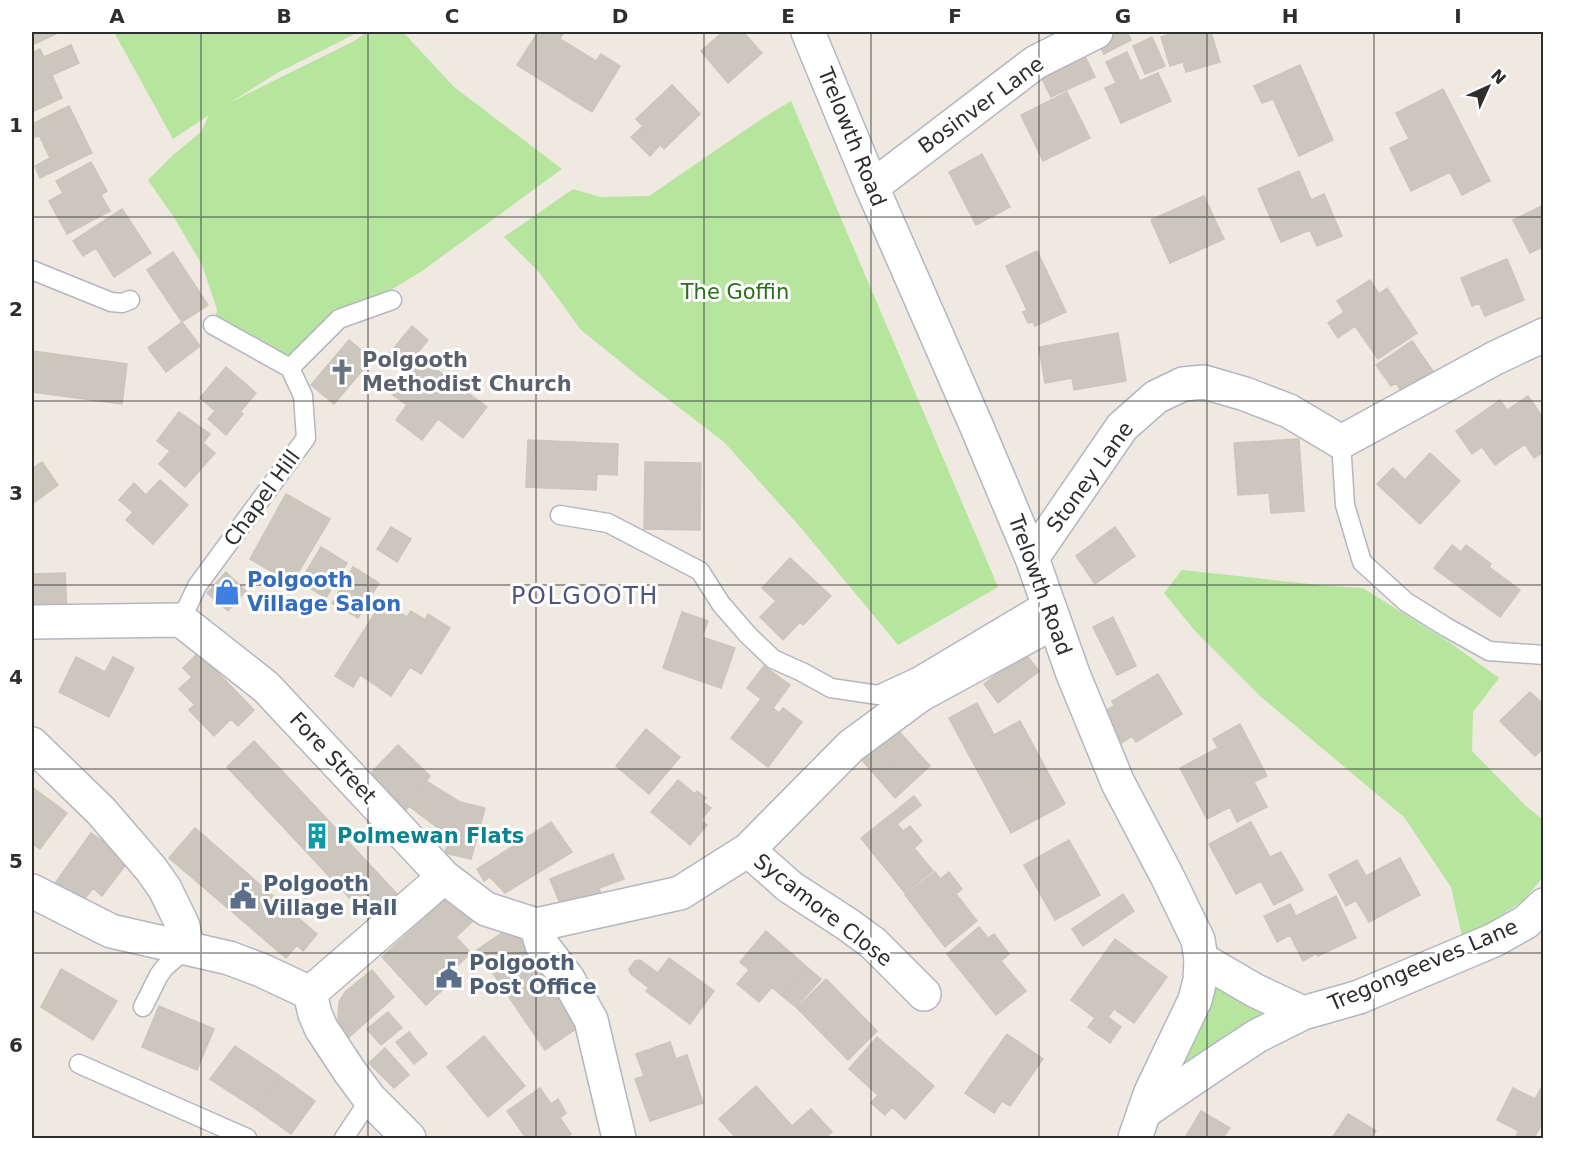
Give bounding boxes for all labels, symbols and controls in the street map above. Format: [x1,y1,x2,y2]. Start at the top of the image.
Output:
text: A [109,4,125,28]
text: B [276,4,292,28]
text: C [445,4,459,28]
text: D [612,4,628,28]
text: E [781,4,795,28]
text: F [948,4,962,28]
text: G [1115,4,1131,28]
text: H [1282,4,1298,28]
text: I [1454,4,1462,28]
street label: Bosinver Lane [914,52,1048,158]
north arrow [1458,57,1518,117]
street label: Trelowth Road [813,63,891,210]
text: N [1487,65,1510,88]
text: 1 [9,113,23,137]
park label: The Goffin [680,280,789,304]
text: 2 [9,297,23,321]
place label: Polgooth Methodist Church [362,348,572,396]
church icon: Polgooth Methodist Church [327,357,357,387]
street label: Stoney Lane [1042,417,1138,537]
street label: Chapel Hill [219,445,305,551]
text: 3 [9,481,23,505]
street label: Trelowth Road [1003,511,1077,658]
place label: Polgooth Village Salon [247,568,401,616]
shop icon: Polgooth Village Salon [212,577,242,607]
district label: POLGOOTH [511,582,659,610]
text: 4 [9,665,23,689]
street label: Fore Street [285,707,381,809]
building icon: Polmewan Flats [302,821,332,851]
place label: Polmewan Flats [337,824,524,848]
text: 5 [9,849,23,873]
street label: Sycamore Close [749,849,897,971]
place label: Polgooth Village Hall [263,872,397,920]
public building icon: Polgooth Village Hall [228,881,258,911]
street label: Tregongeeves Lane [1324,914,1521,1016]
place label: Polgooth Post Office [469,951,597,999]
public building icon: Polgooth Post Office [434,960,464,990]
text: 6 [9,1033,23,1057]

